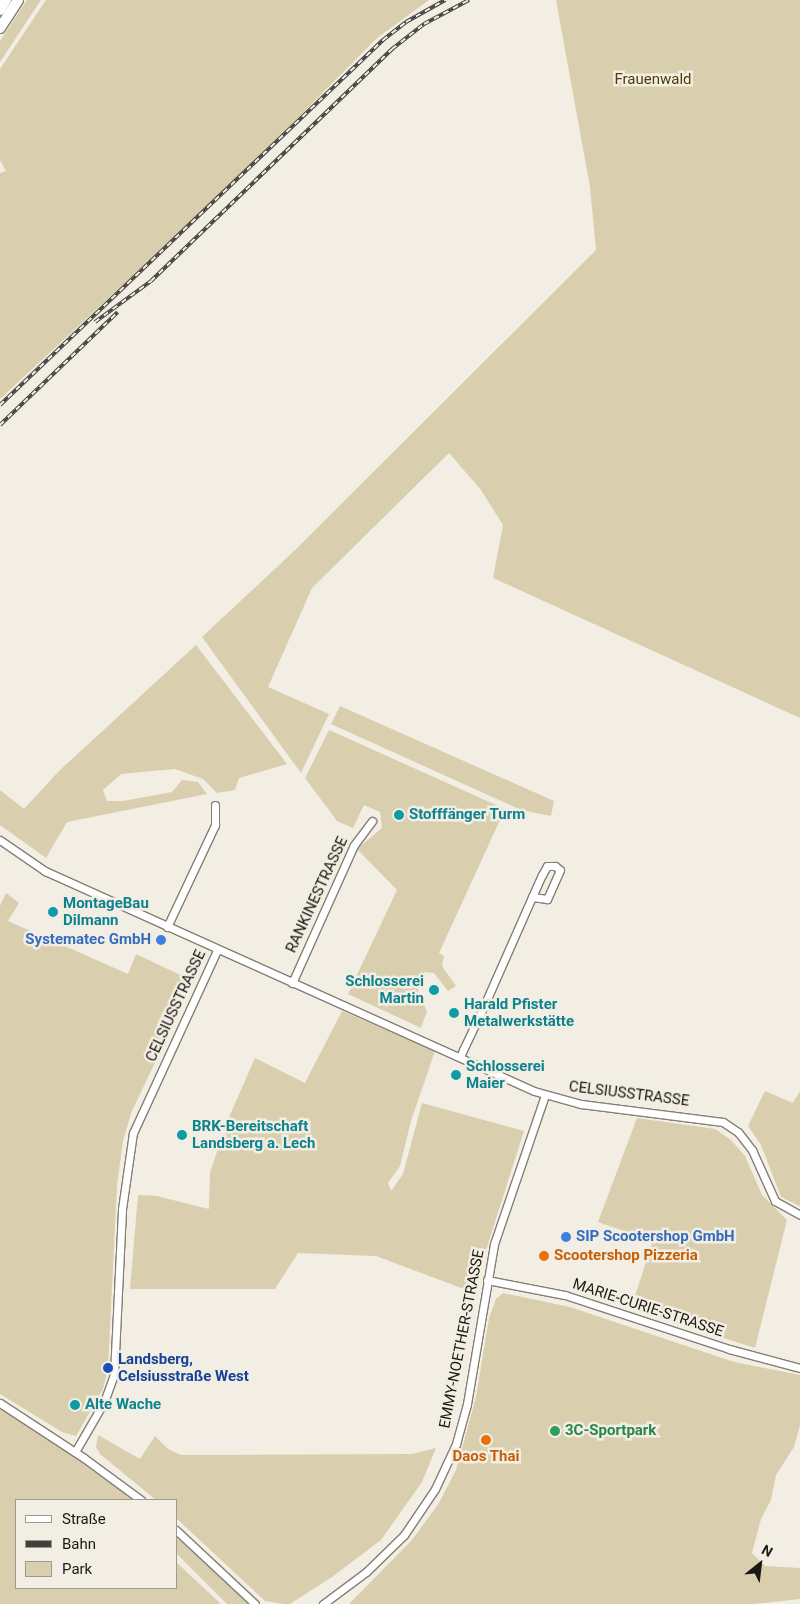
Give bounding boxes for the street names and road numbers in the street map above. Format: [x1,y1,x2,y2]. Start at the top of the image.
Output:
street label: RANKINESTRASSE [282,834,352,956]
street label: CELSIUSSTRASSE [142,947,210,1065]
street label: CELSIUSSTRASSE [568,1078,690,1110]
street label: EMMY-NOETHER-STRASSE [436,1248,488,1430]
street label: MARIE-CURIE-STRASSE [570,1275,726,1341]

